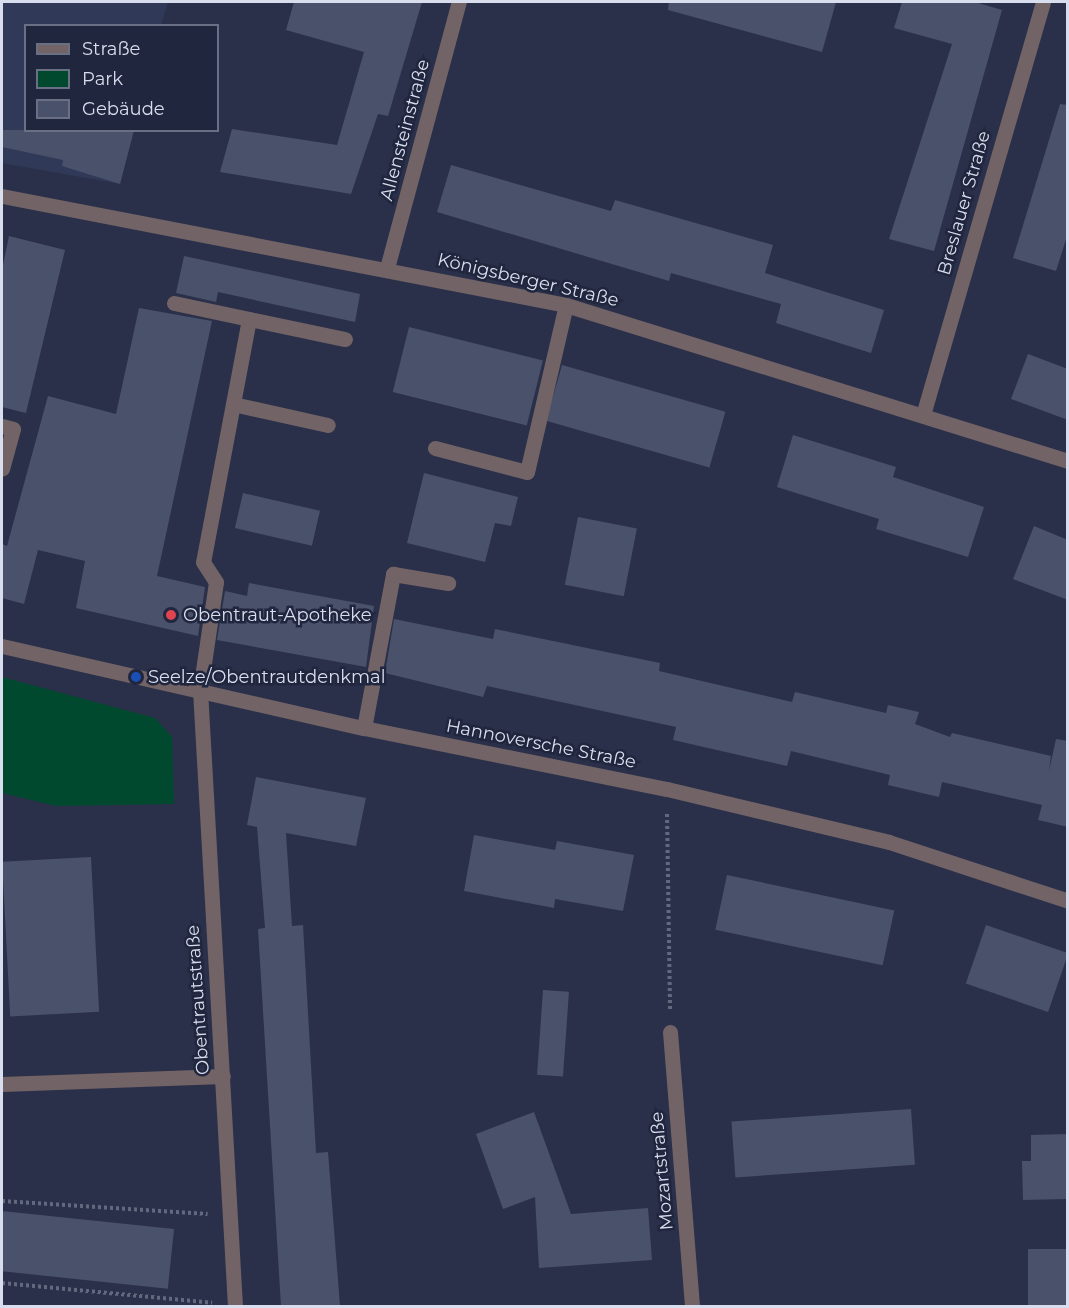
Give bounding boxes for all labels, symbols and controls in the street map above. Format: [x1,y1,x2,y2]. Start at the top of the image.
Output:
legend [24,24,219,132]
text: Straße [82,38,140,60]
street label: Allensteinstraße [376,57,434,203]
text: Park [82,68,123,90]
text: Gebäude [82,98,165,120]
street label: Breslauer Straße [933,128,995,278]
street label: Königsberger Straße [435,249,621,311]
place label: Obentraut-Apotheke [183,604,372,626]
marker: Obentraut-Apotheke [164,608,178,622]
place label: Seelze/Obentrautdenkmal [148,666,385,688]
marker: Seelze/Obentrautdenkmal [129,670,143,684]
street label: Hannoversche Straße [444,715,638,773]
street label: Obentrautstraße [182,924,214,1076]
street label: Mozartstraße [646,1111,678,1231]

